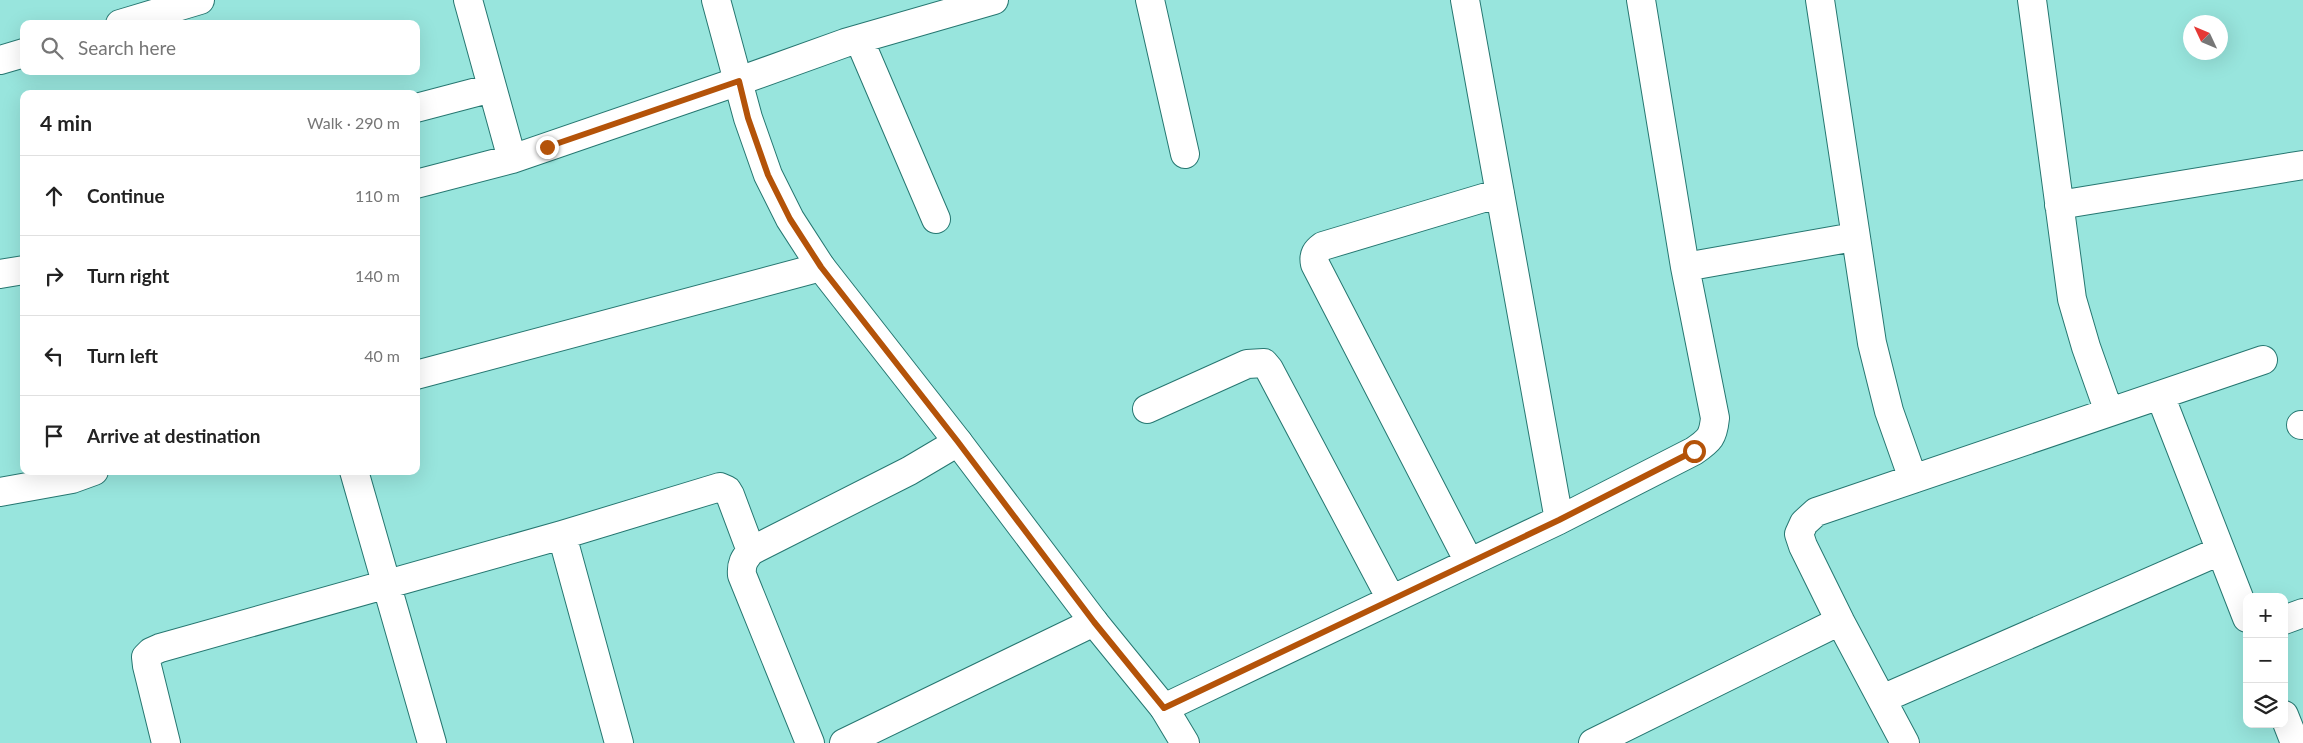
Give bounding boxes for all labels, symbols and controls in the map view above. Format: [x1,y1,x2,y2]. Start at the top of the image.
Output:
north arrow [2183,15,2228,60]
search box [20,20,420,75]
icon: search [38,34,66,62]
text: Search here [78,36,176,59]
text: 4 min [40,110,92,135]
text: Walk · 290 m [307,113,400,132]
route end [536,136,559,159]
icon: ahead [40,182,68,210]
text: Continue [87,184,165,207]
text: 110 m [355,186,400,205]
icon: right [40,262,68,290]
text: Turn right [87,264,169,287]
text: 140 m [355,266,400,285]
icon: left [40,342,68,370]
text: Turn left [87,344,158,367]
text: 40 m [364,346,400,365]
icon: arrive [40,422,68,450]
text: Arrive at destination [87,424,260,447]
route start [1683,440,1706,463]
map controls [2243,593,2288,728]
button: + [2243,593,2288,638]
button: − [2243,638,2288,683]
button: layers [2243,683,2288,728]

